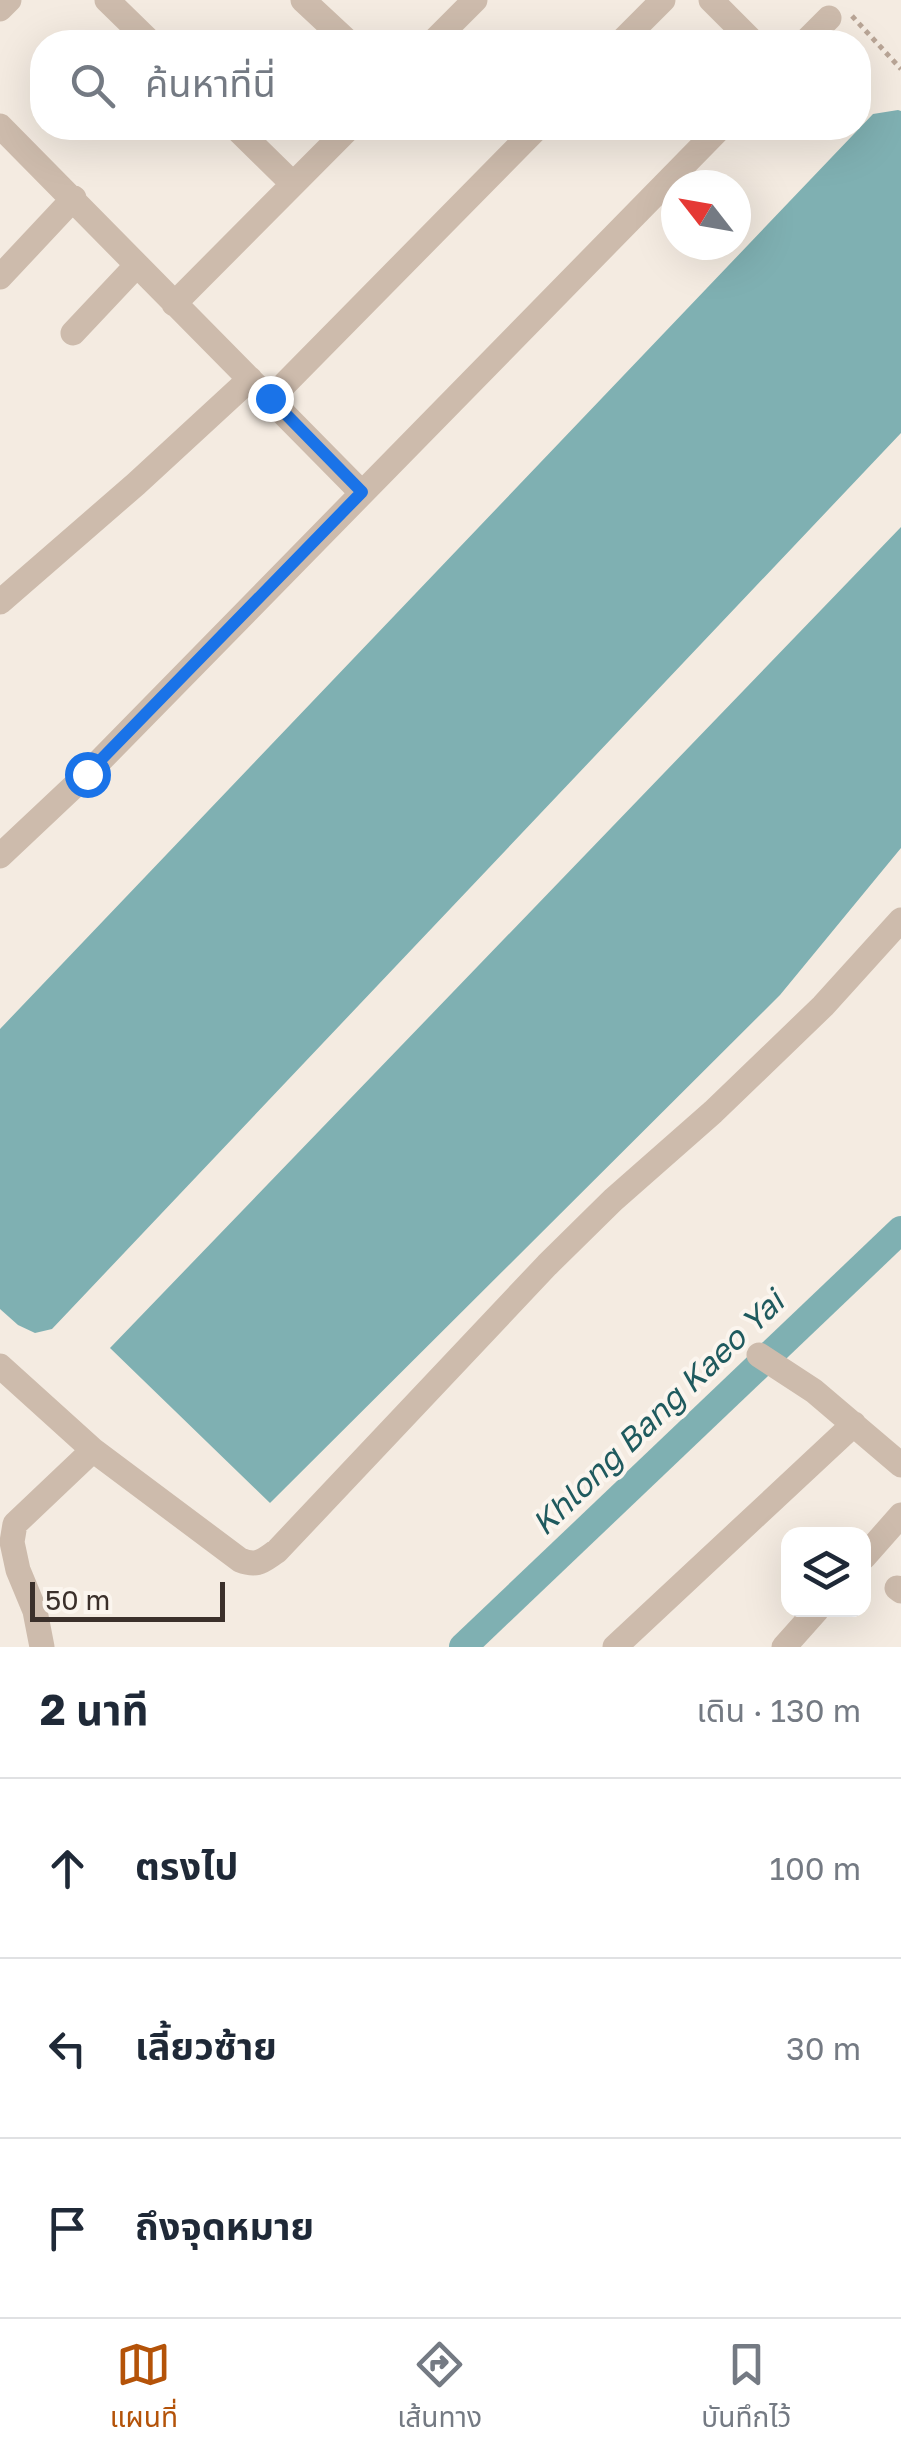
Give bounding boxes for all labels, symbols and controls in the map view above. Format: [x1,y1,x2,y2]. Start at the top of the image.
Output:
search box [30,30,871,140]
icon: search [65,58,120,113]
text: ค้นหาที่นี่ [145,60,276,105]
north arrow [661,170,751,260]
route end [248,376,294,422]
route start [65,752,111,798]
water label: Khlong Bang Kaeo Yai [524,1280,794,1542]
map controls [781,1527,871,1617]
button: layers [781,1527,871,1617]
scale bar [30,1577,225,1622]
text: 50 m [45,1583,110,1616]
text: 2 นาที [40,1684,149,1734]
text: เดิน · 130 m [697,1691,861,1729]
icon: ahead [40,1841,95,1896]
text: ตรงไป [135,1843,238,1888]
text: 100 m [769,1849,861,1887]
icon: left [40,2021,95,2076]
text: เลี้ยวซ้าย [135,2023,277,2068]
text: 30 m [786,2029,861,2067]
icon: arrive [40,2201,95,2256]
text: ถึงจุดหมาย [135,2203,314,2248]
tab: แผนที่ [110,2337,178,2440]
tab: เส้นทาง [397,2337,482,2440]
tab: บันทึกไว้ [701,2337,791,2440]

